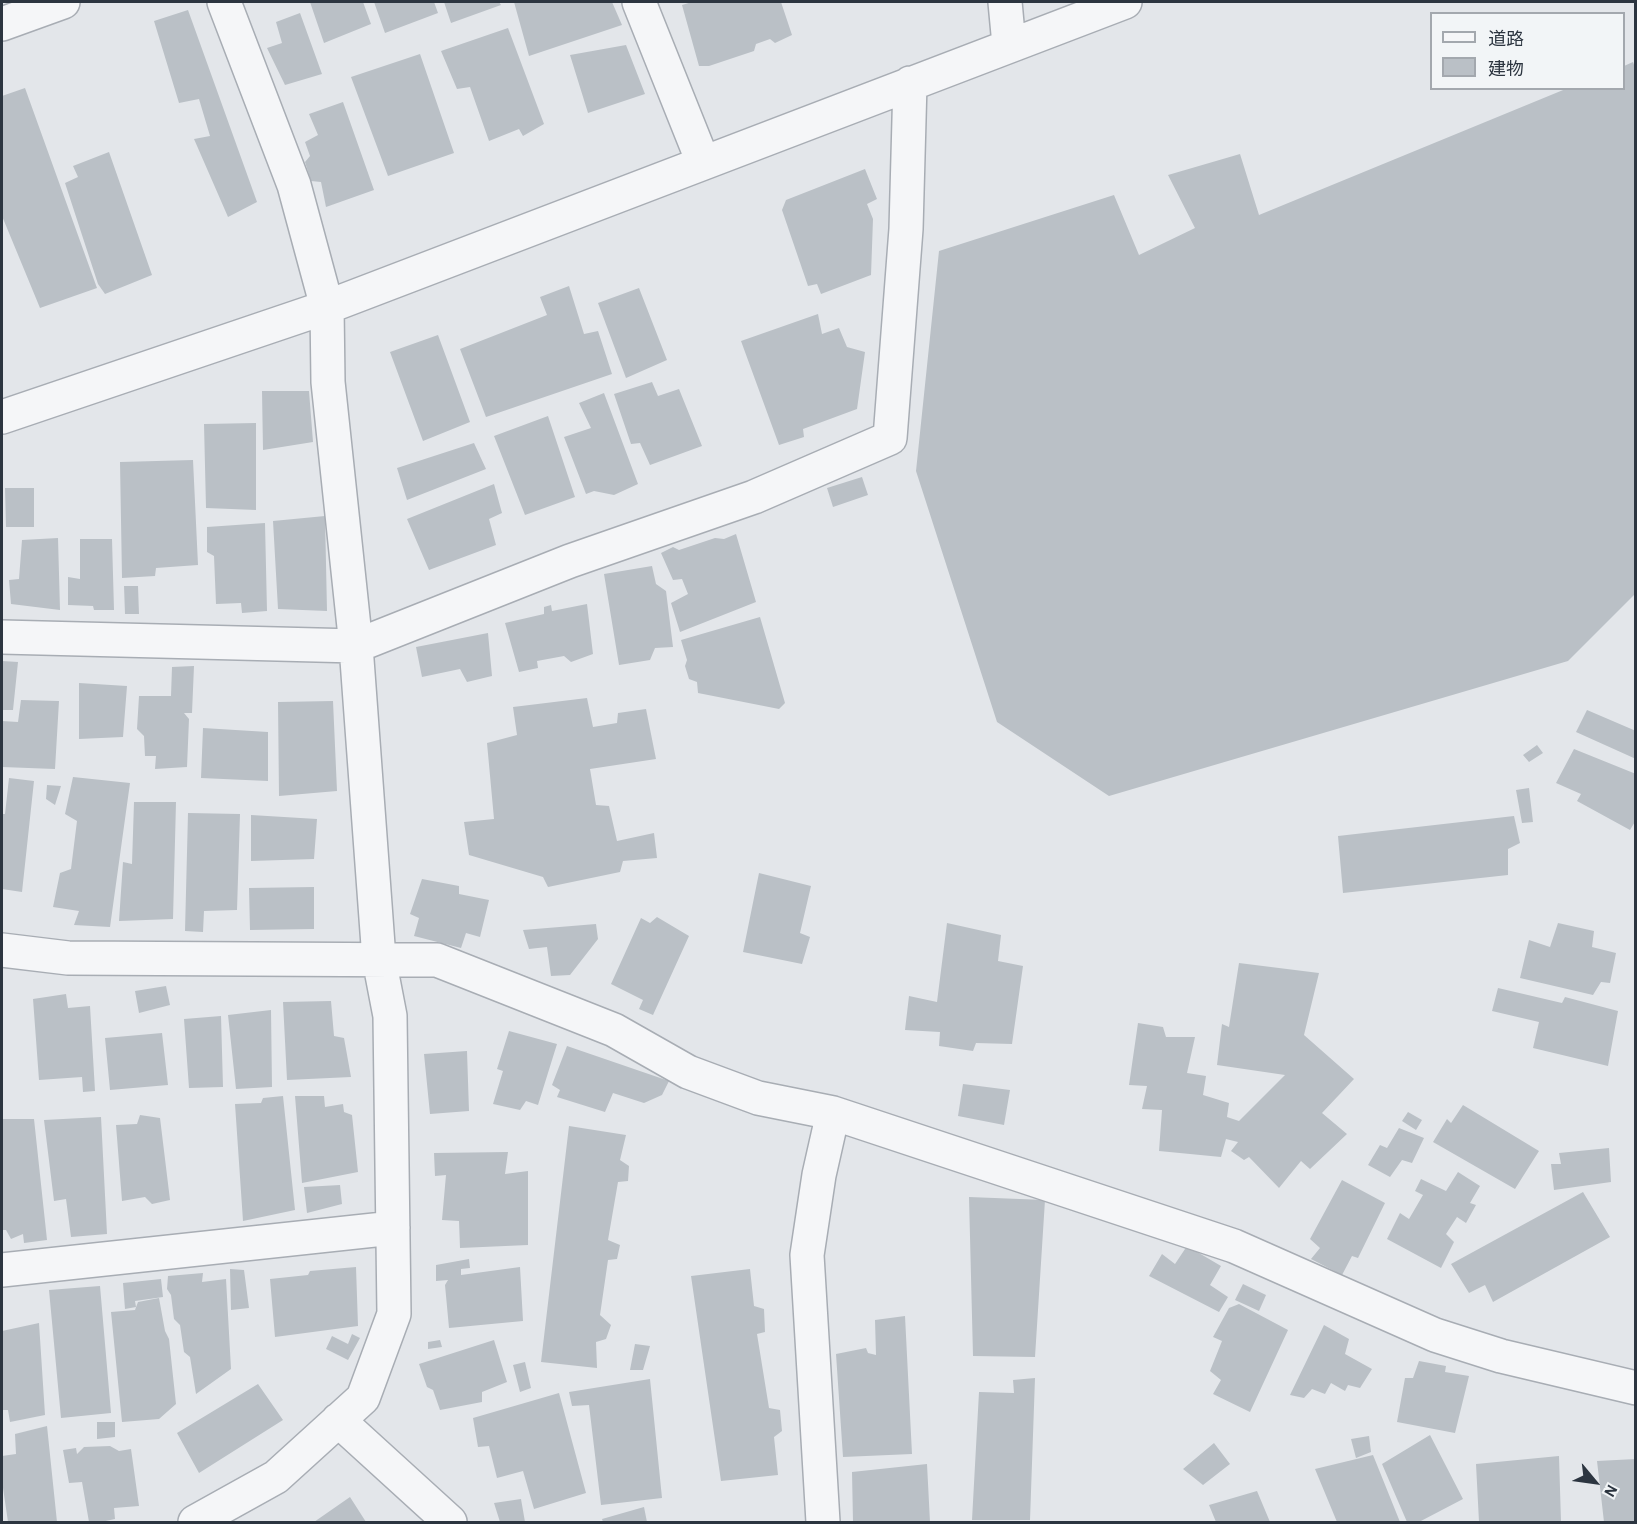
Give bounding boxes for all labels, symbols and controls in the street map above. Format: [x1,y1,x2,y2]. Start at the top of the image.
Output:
legend [1430,12,1625,90]
text: 道路 [1488,31,1524,49]
text: 建物 [1488,61,1524,79]
north arrow [1565,1452,1625,1512]
text: N [1601,1482,1620,1499]

